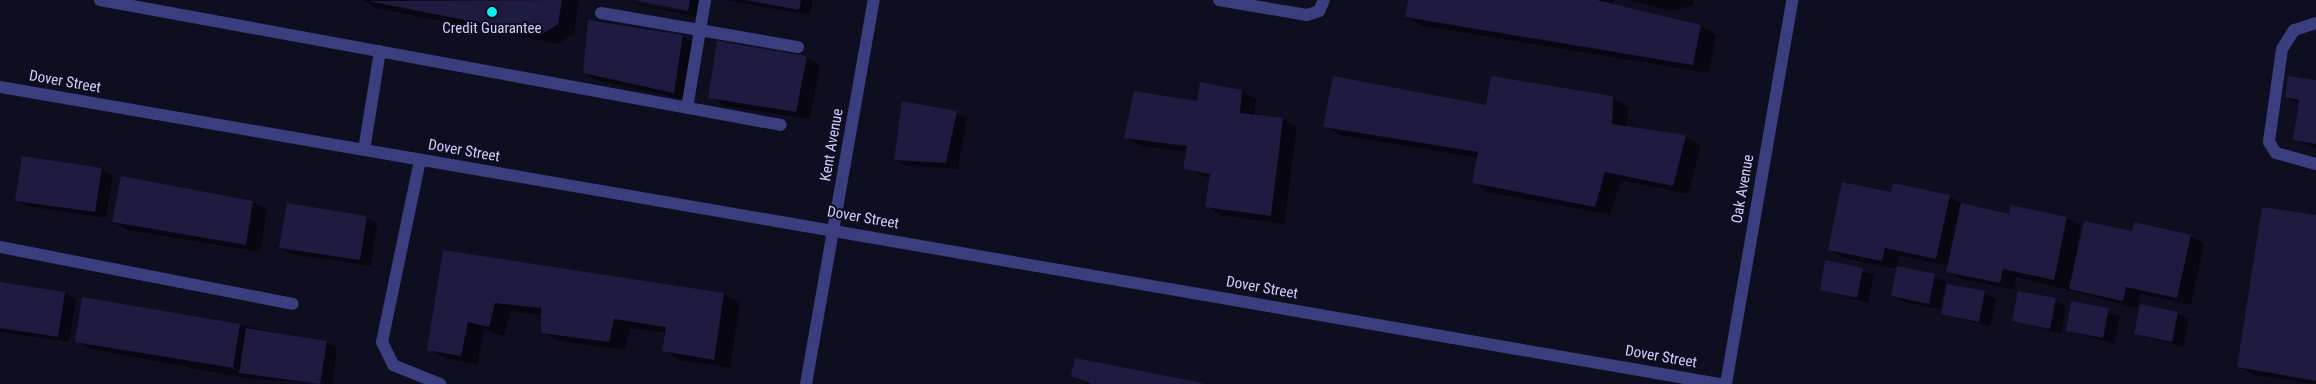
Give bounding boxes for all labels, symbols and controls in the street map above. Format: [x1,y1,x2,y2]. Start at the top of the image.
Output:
marker: Credit Guarantee [486,6,498,18]
place label: Credit Guarantee [442,20,542,38]
street label: Dover Street [28,67,102,97]
street label: Kent Avenue [817,107,847,183]
street label: Dover Street [427,136,501,166]
street label: Oak Avenue [1728,153,1758,225]
street label: Dover Street [826,203,900,233]
street label: Dover Street [1225,273,1299,303]
street label: Dover Street [1624,342,1698,372]

